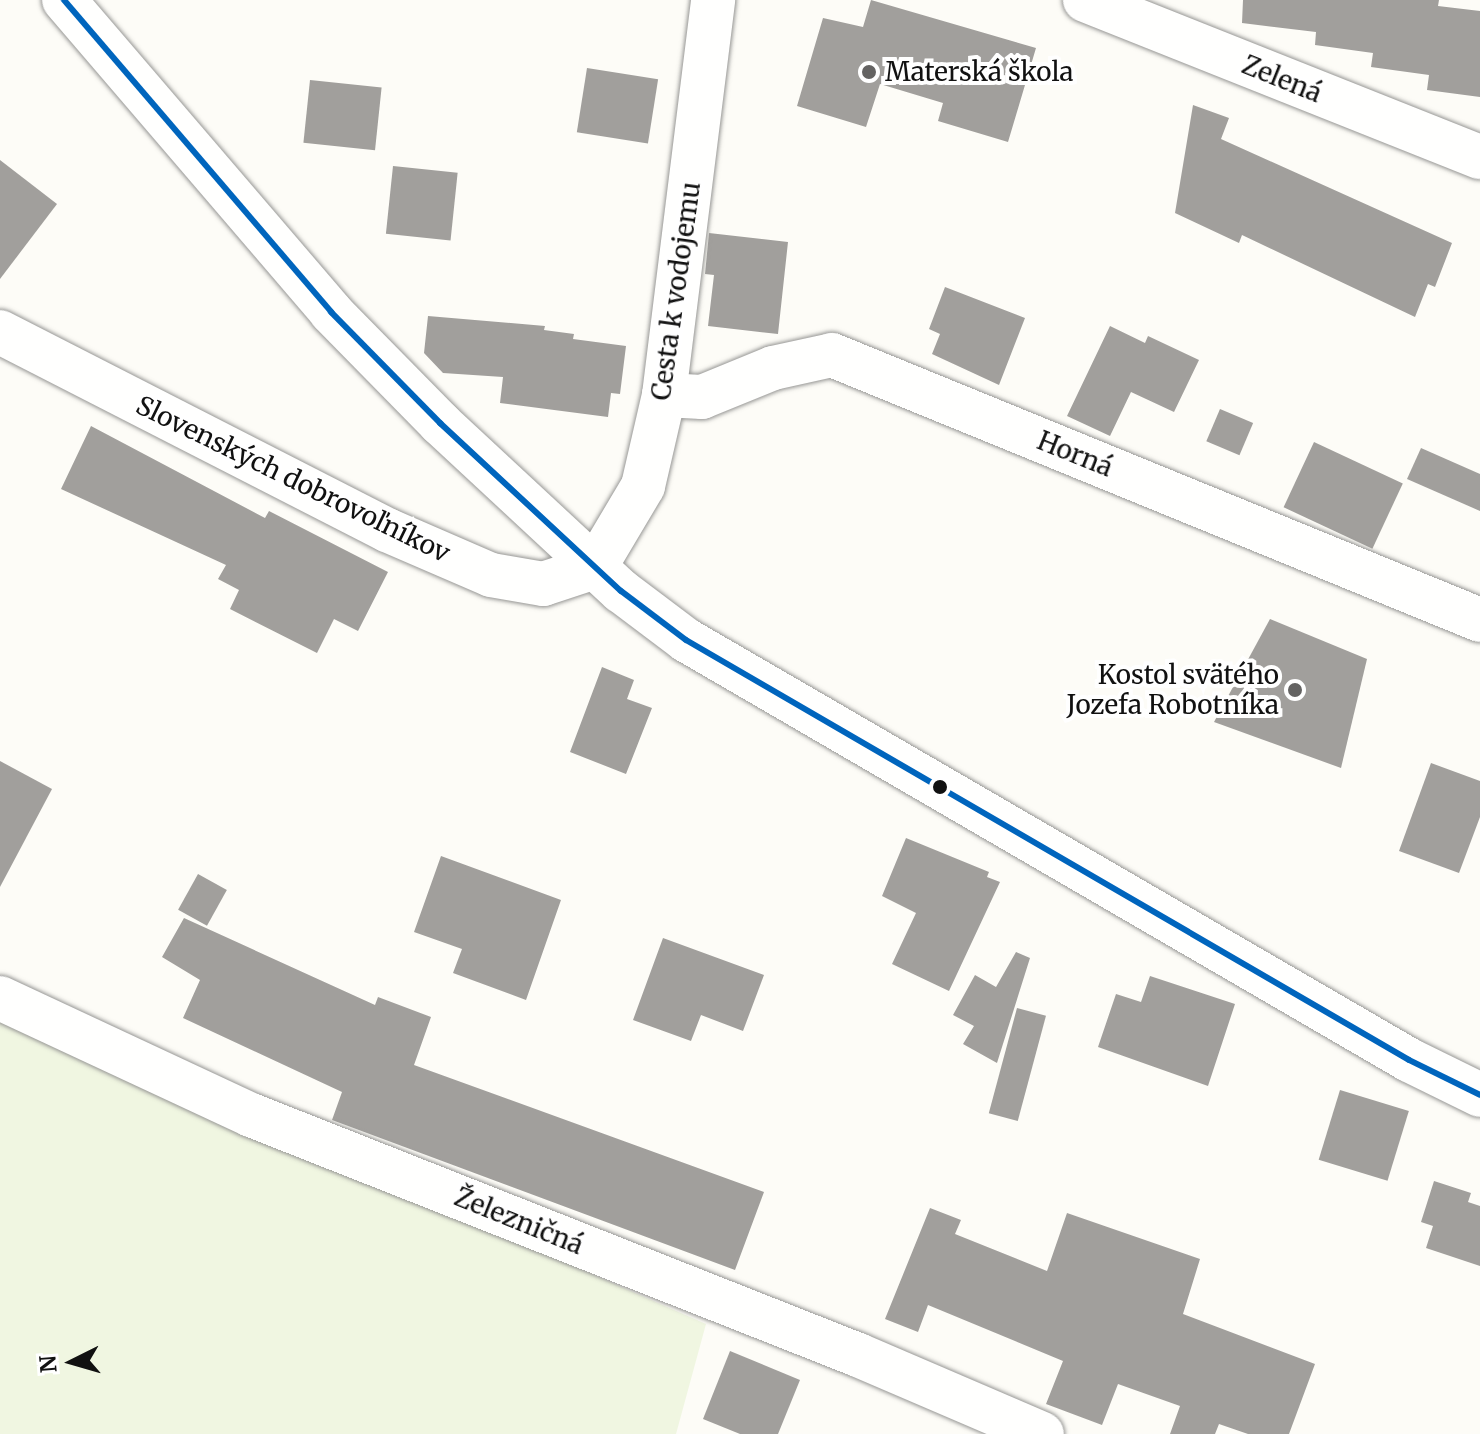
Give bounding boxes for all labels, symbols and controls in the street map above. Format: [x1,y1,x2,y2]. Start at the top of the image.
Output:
street label: Zelená [1238,49,1326,109]
place label: Materská škola [885,56,1073,88]
marker: Materská škola [860,63,878,81]
street label: Cesta k vodojemu [645,180,707,402]
street label: Slovenských dobrovoľníkov [131,389,455,569]
street label: Horná [1033,425,1117,483]
place label: Kostol svätého Jozefa Robotníka [1067,659,1279,720]
marker: Kostol svätého Jozefa Robotníka [1286,681,1304,699]
unlabelled marker [932,779,948,795]
street label: Železničná [450,1181,588,1261]
north arrow [32,1322,112,1402]
text: N [33,1354,63,1374]

